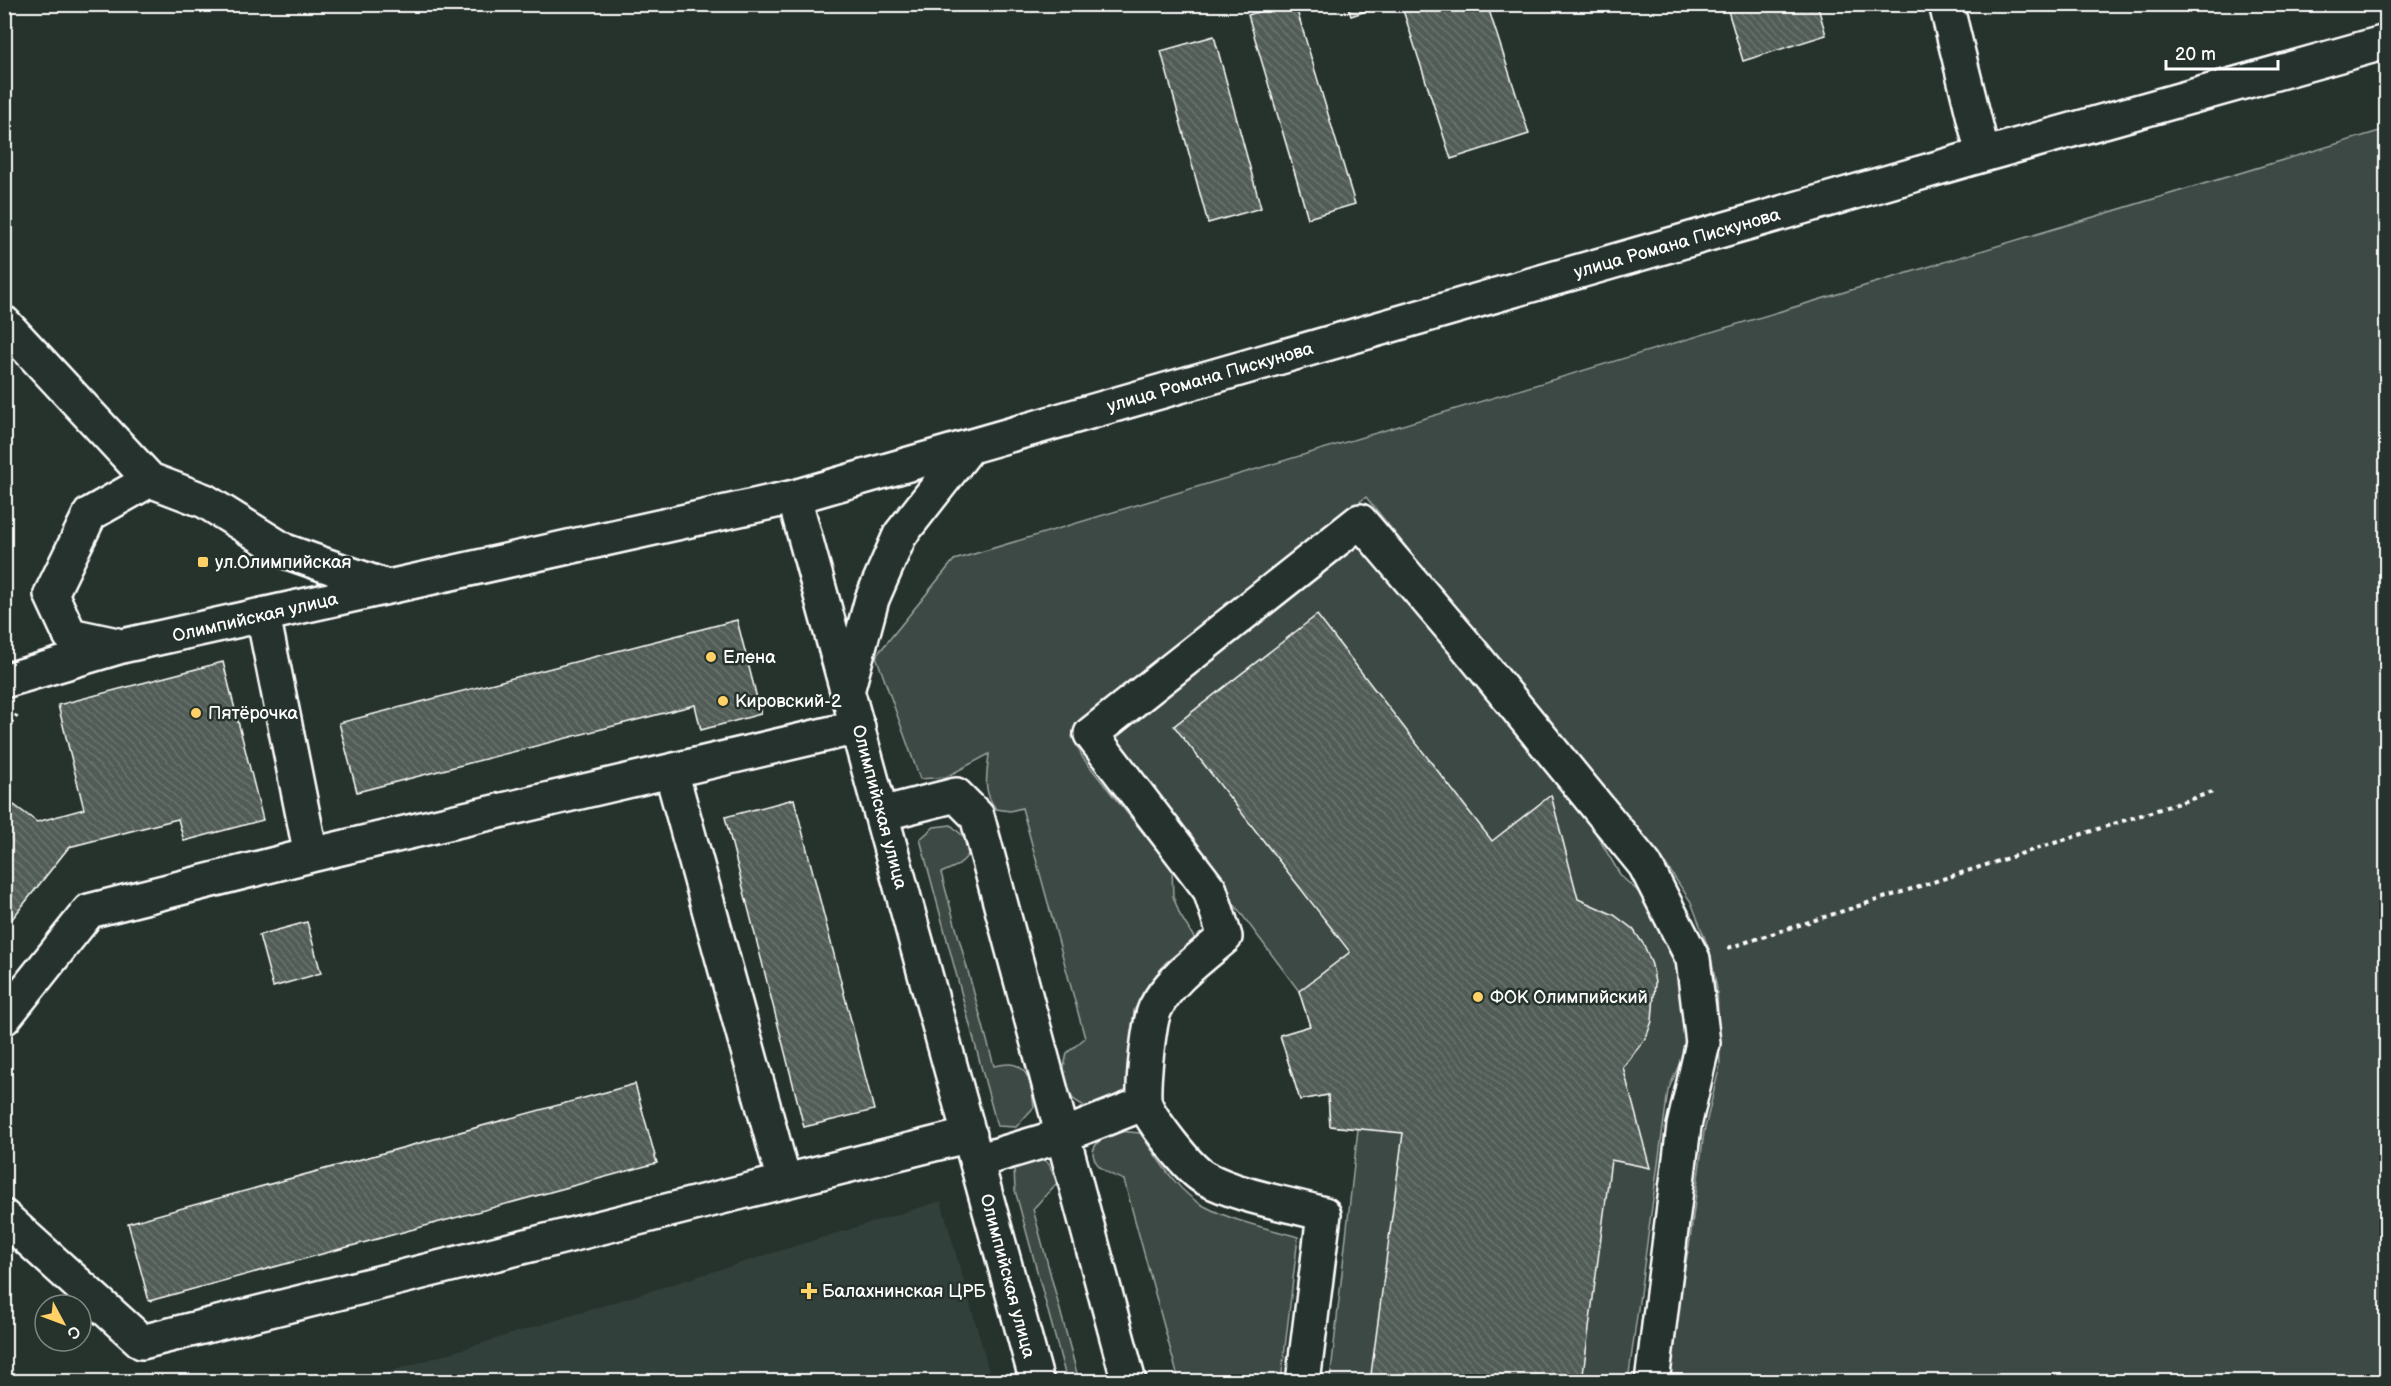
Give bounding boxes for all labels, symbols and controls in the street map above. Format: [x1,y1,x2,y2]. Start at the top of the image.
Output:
scale bar [2166,33,2278,71]
text: 20 m [2175,44,2216,65]
street label: улица Романа Пискунова [1572,204,1783,283]
street label: улица Романа Пискунова [1105,338,1316,417]
place label: ул.Олимпийская [215,552,352,573]
marker: ул.Олимпийская [196,555,210,569]
street label: Олимпийская улица [170,588,340,647]
place label: Елена [723,647,776,668]
marker: Елена [704,650,718,664]
place label: Кировский-2 [735,691,842,712]
marker: Кировский-2 [716,694,730,708]
place label: Пятёрочка [208,703,299,724]
marker: Пятёрочка [189,706,203,720]
street label: Олимпийская улица [847,723,912,892]
place label: ФОК Олимпийский [1490,987,1648,1008]
marker: ФОК Олимпийский [1471,990,1485,1004]
street label: Олимпийская улица [975,1192,1040,1361]
place label: Балахнинская ЦРБ [822,1281,986,1302]
marker: Балахнинская ЦРБ [800,1282,818,1300]
north arrow [33,1293,93,1353]
text: С [62,1321,84,1342]

